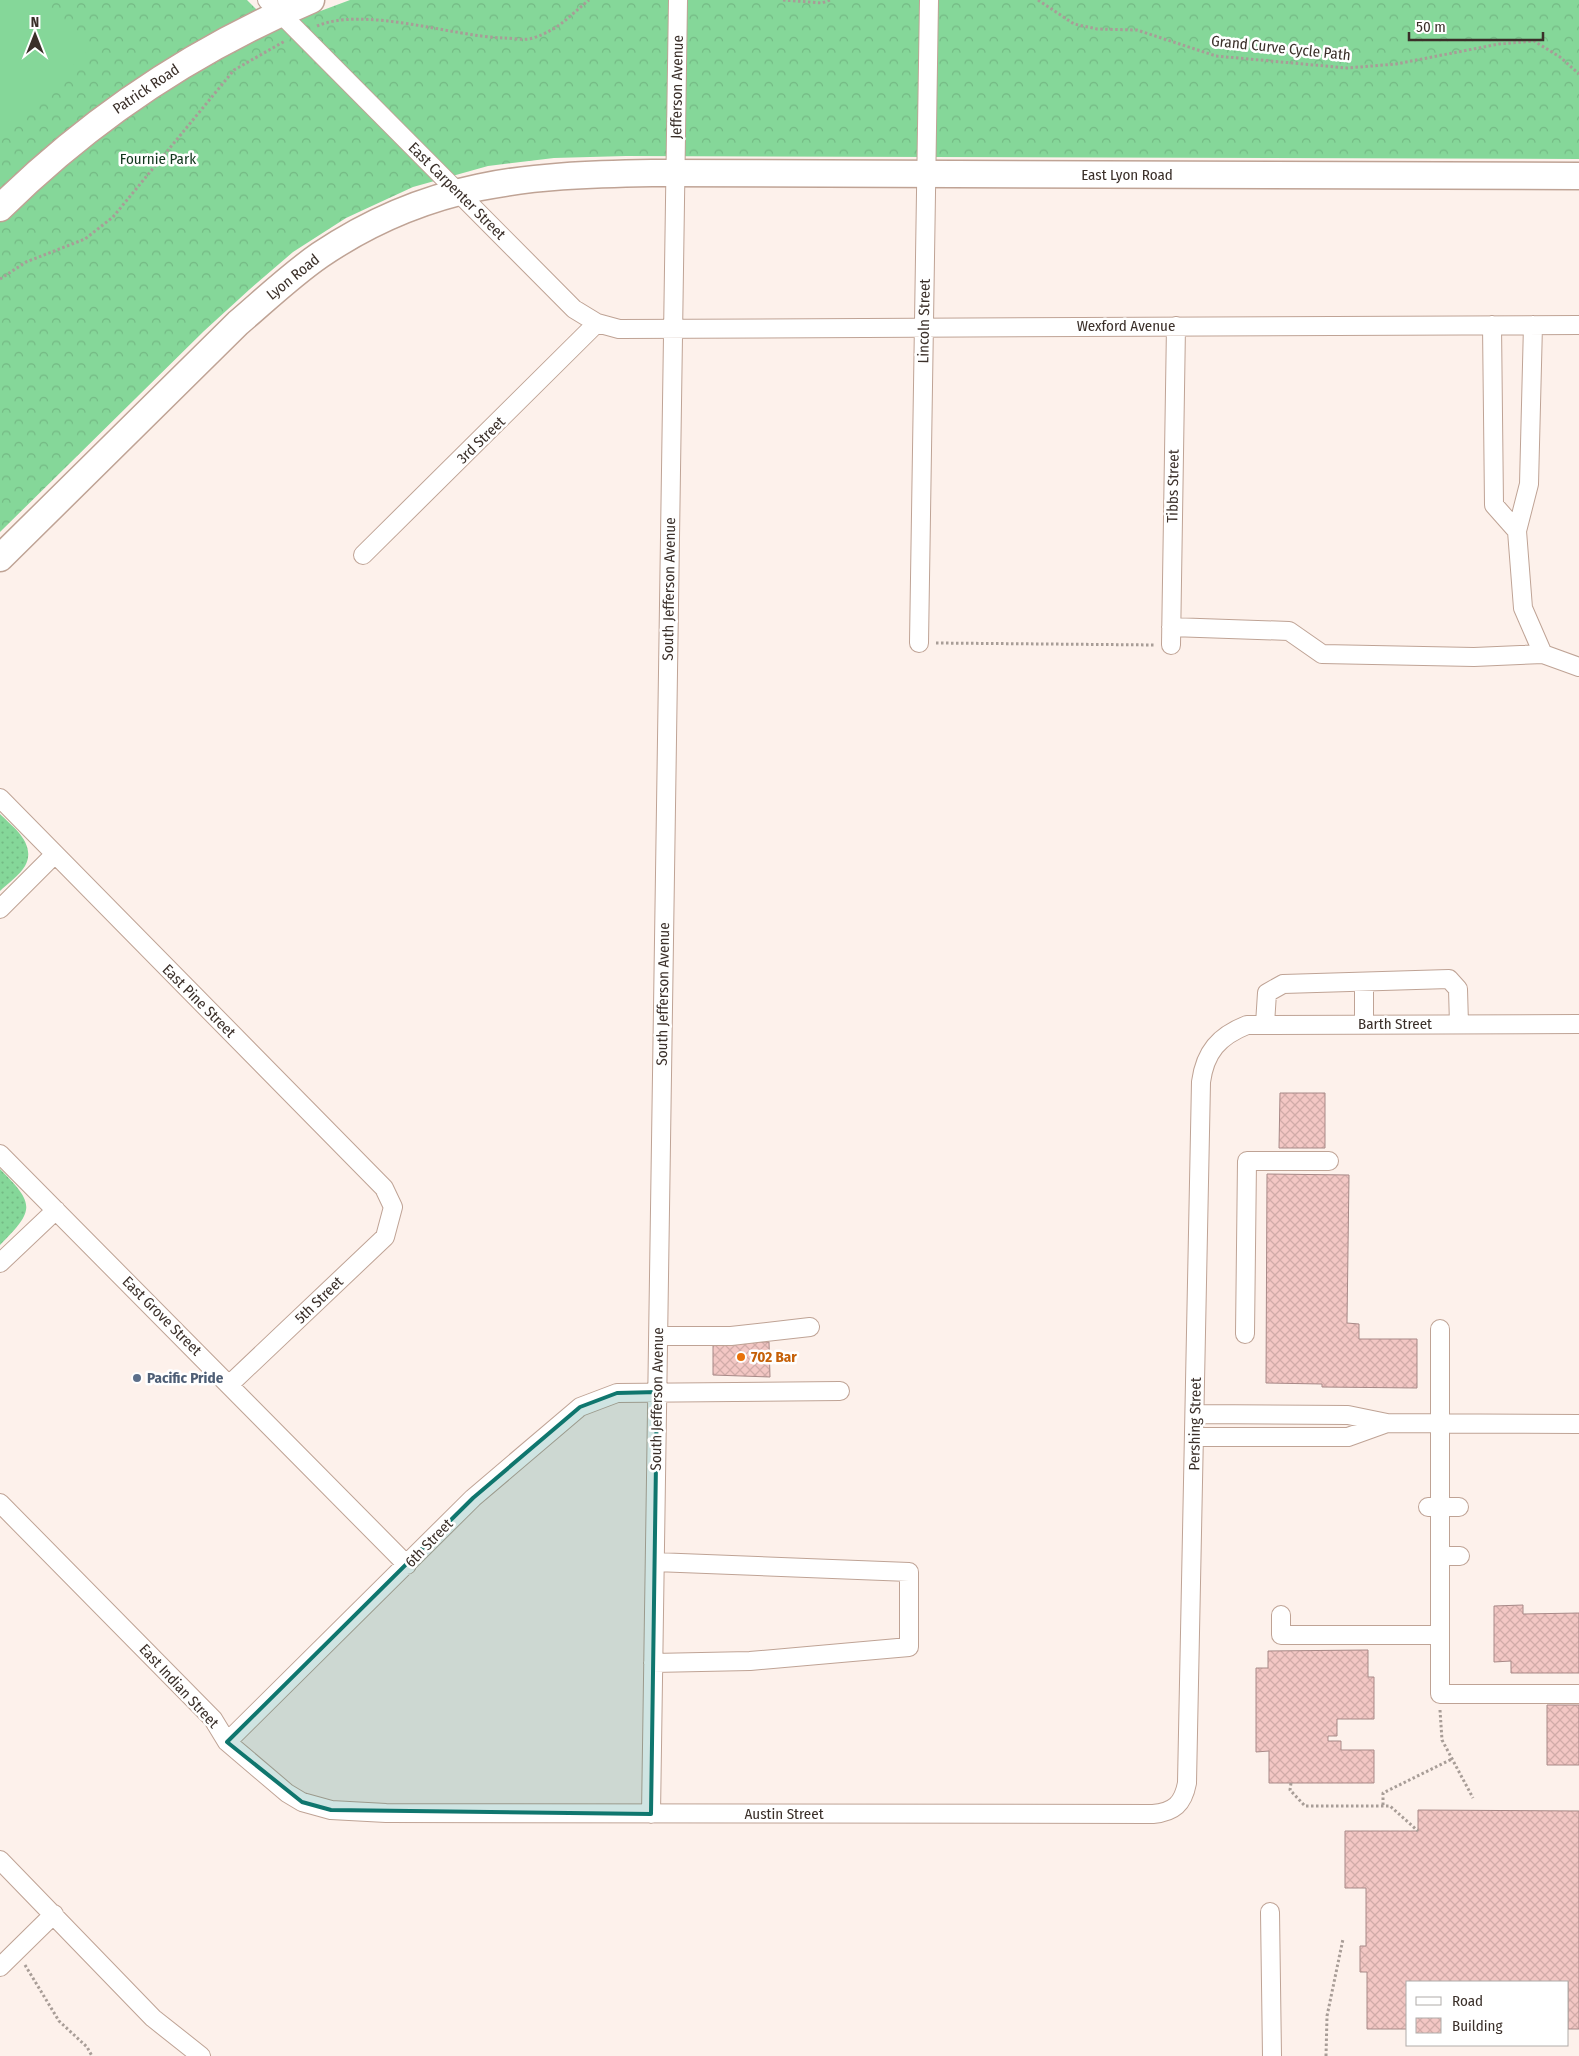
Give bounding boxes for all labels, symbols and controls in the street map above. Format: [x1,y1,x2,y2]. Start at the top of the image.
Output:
north arrow [10,10,60,60]
scale bar [1409,10,1543,42]
text: N [31,14,39,31]
text: 50 m [1416,18,1446,36]
street label: Grand Curve Cycle Path [1210,32,1352,64]
street label: Jefferson Avenue [667,35,687,139]
street label: Patrick Road [109,60,183,118]
street label: East Carpenter Street [405,139,509,243]
park label: Fournie Park [120,150,196,168]
street label: East Lyon Road [1081,166,1173,184]
street label: Lyon Road [263,250,323,304]
street label: Lincoln Street [914,278,934,363]
street label: Wexford Avenue [1077,317,1175,335]
street label: 3rd Street [453,413,509,467]
street label: Tibbs Street [1163,449,1183,523]
street label: South Jefferson Avenue [659,517,679,661]
street label: South Jefferson Avenue [653,922,673,1066]
street label: East Pine Street [159,961,239,1041]
street label: Barth Street [1358,1015,1432,1033]
street label: East Grove Street [119,1273,205,1359]
street label: 5th Street [291,1273,347,1327]
street label: South Jefferson Avenue [647,1327,667,1471]
place label: 702 Bar [751,1348,797,1366]
marker: 702 Bar [735,1351,747,1363]
place label: Pacific Pride [147,1369,224,1387]
marker: Pacific Pride [131,1372,143,1384]
street label: Pershing Street [1185,1377,1205,1471]
street label: 6th Street [401,1515,457,1571]
street label: East Indian Street [135,1640,223,1732]
street label: Austin Street [744,1805,824,1823]
legend [1406,1981,1569,2046]
text: Road [1452,1992,1483,2010]
text: Building [1452,2017,1503,2035]

